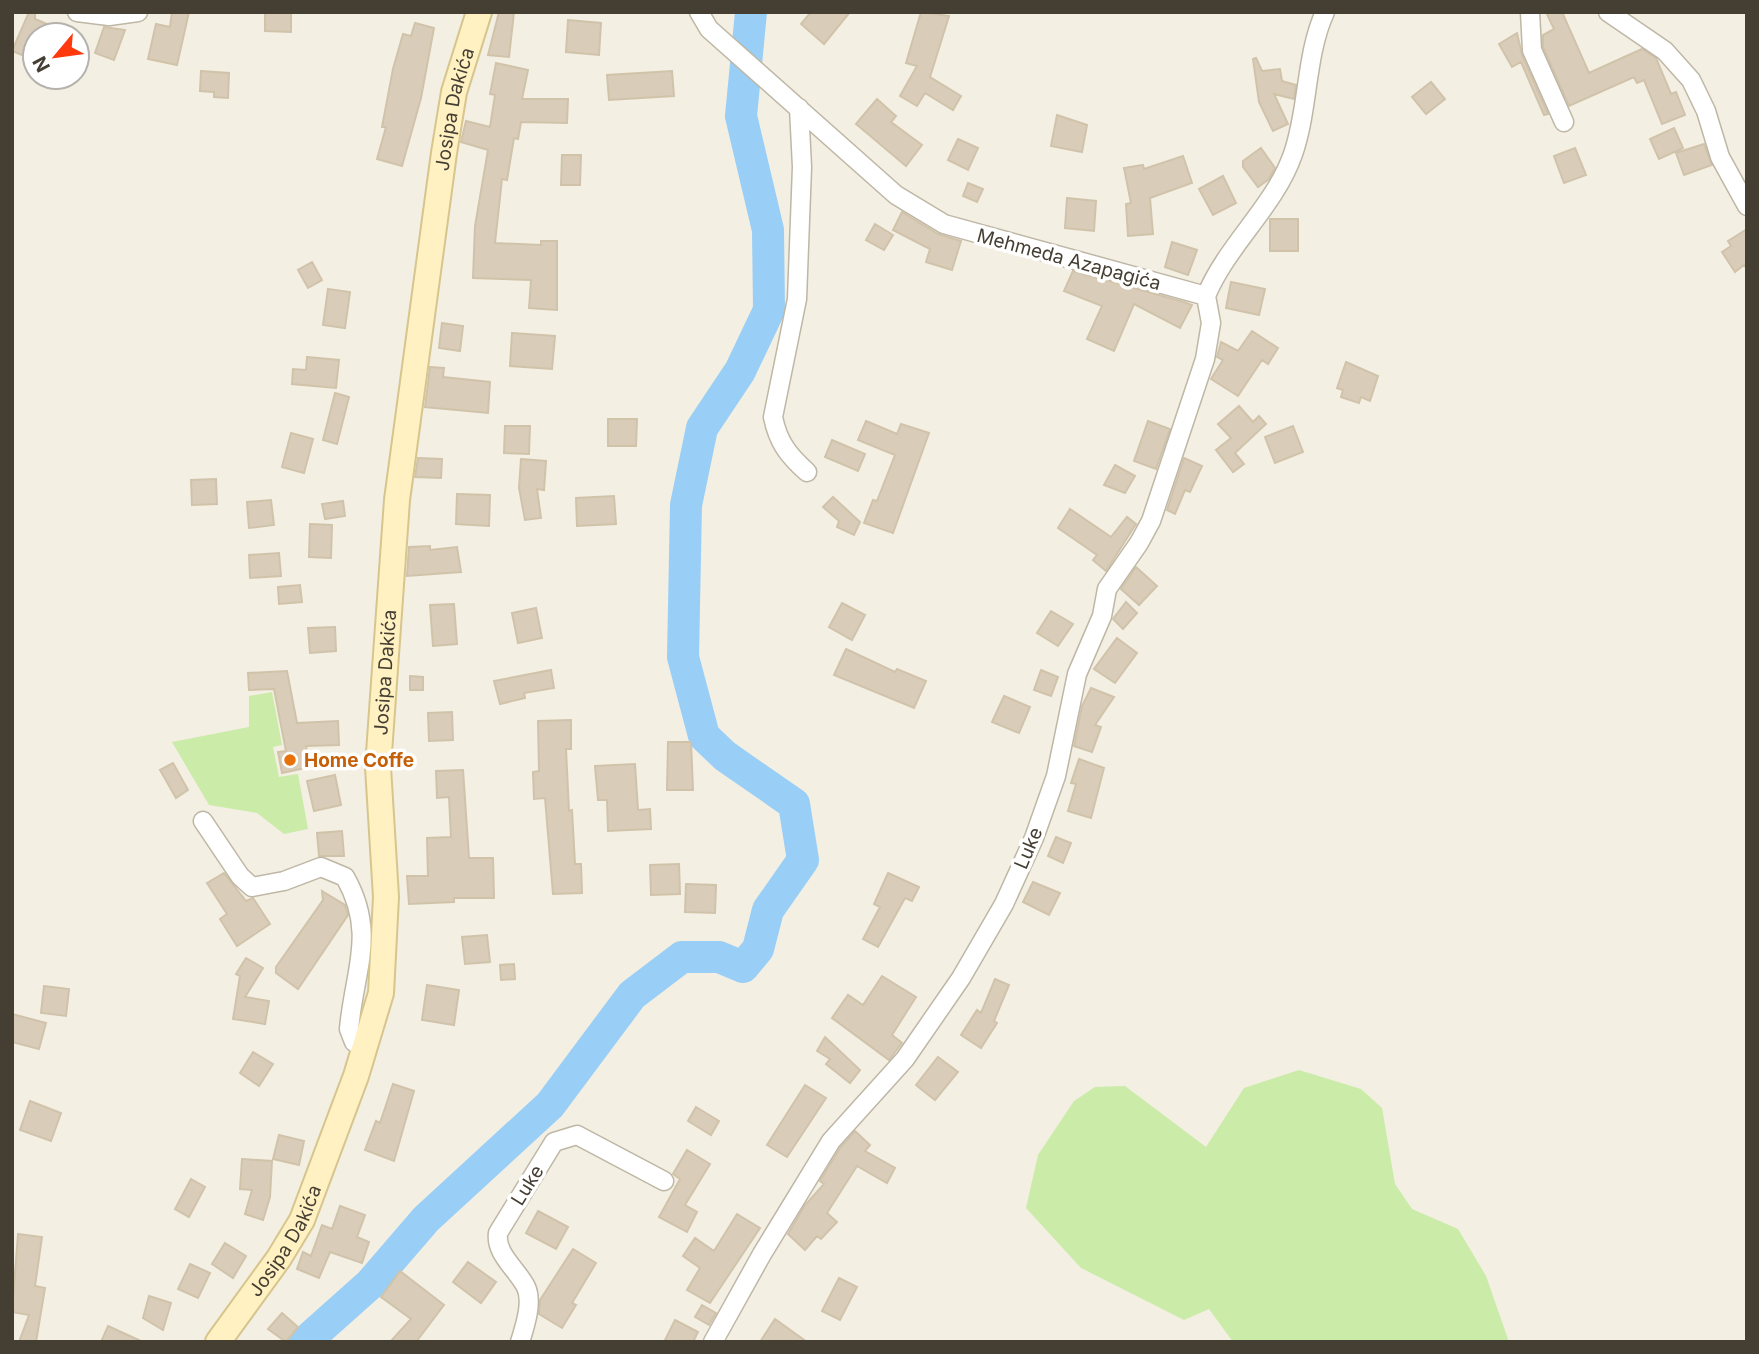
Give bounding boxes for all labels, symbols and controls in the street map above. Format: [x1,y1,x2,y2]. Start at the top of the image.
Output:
north arrow [21,21,91,91]
street label: Josipa Dakića [431,45,479,172]
text: N [28,52,55,76]
street label: Mehmeda Azapagića [974,224,1163,295]
street label: Josipa Dakića [369,609,401,736]
place label: Home Coffe [304,749,414,772]
marker: Home Coffe [282,752,298,768]
street label: Luke [1009,824,1047,873]
street label: Luke [506,1161,549,1210]
street label: Josipa Dakića [244,1182,326,1301]

